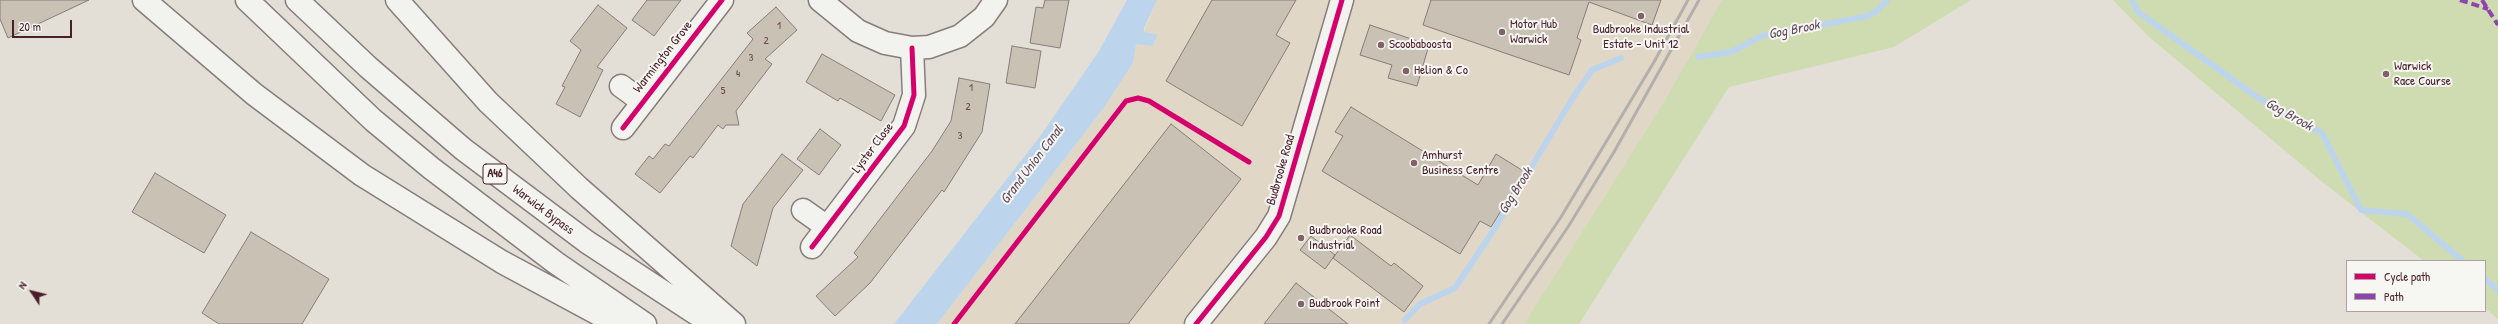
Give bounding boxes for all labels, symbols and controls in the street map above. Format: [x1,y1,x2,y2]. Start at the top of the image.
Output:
marker: Budbrooke Industrial Estate - Unit 12 [1636,11,1646,21]
scale bar [14,12,74,38]
place label: Motor Hub Warwick [1510,17,1557,48]
water label: Gog Brook [1767,17,1821,43]
text: 20 m [19,18,41,35]
street label: Warmington Grove [630,18,696,96]
house number: 1 [777,19,781,33]
place label: Budbrooke Industrial Estate - Unit 12 [1593,22,1689,53]
marker: Motor Hub Warwick [1497,27,1507,37]
house number: 2 [763,34,769,48]
place label: Scoobaboosta [1389,37,1451,53]
marker: Scoobaboosta [1376,40,1386,50]
house number: 3 [749,51,753,65]
place label: Warwick Race Course [2394,59,2451,90]
place label: Helion & Co [1414,63,1468,79]
marker: Helion & Co [1401,66,1411,76]
house number: 4 [736,67,740,81]
marker: Warwick Race Course [2381,69,2391,79]
house number: 1 [969,81,973,95]
house number: 5 [721,84,725,98]
water label: Gog Brook [2262,95,2316,135]
house number: 2 [965,100,971,114]
street label: Lyster Close [849,120,897,176]
water label: Grand Union Canal [997,123,1067,207]
house number: 3 [958,129,962,143]
street label: Budbrooke Road [1264,133,1298,207]
place label: Amhurst Business Centre [1422,148,1499,179]
marker: Amhurst Business Centre [1409,158,1419,168]
road number: A46 [483,164,507,184]
water label: Gog Brook [1495,165,1537,217]
street label: Warwick Bypass [509,182,577,238]
place label: Budbrooke Road Industrial [1309,223,1382,254]
marker: Budbrooke Road Industrial [1296,233,1306,243]
legend [2346,260,2486,312]
text: Cycle path [2384,268,2430,285]
north arrow [12,272,52,312]
text: N [15,279,30,292]
text: Path [2384,288,2404,305]
place label: Budbrook Point [1309,296,1380,312]
marker: Budbrook Point [1296,299,1306,309]

